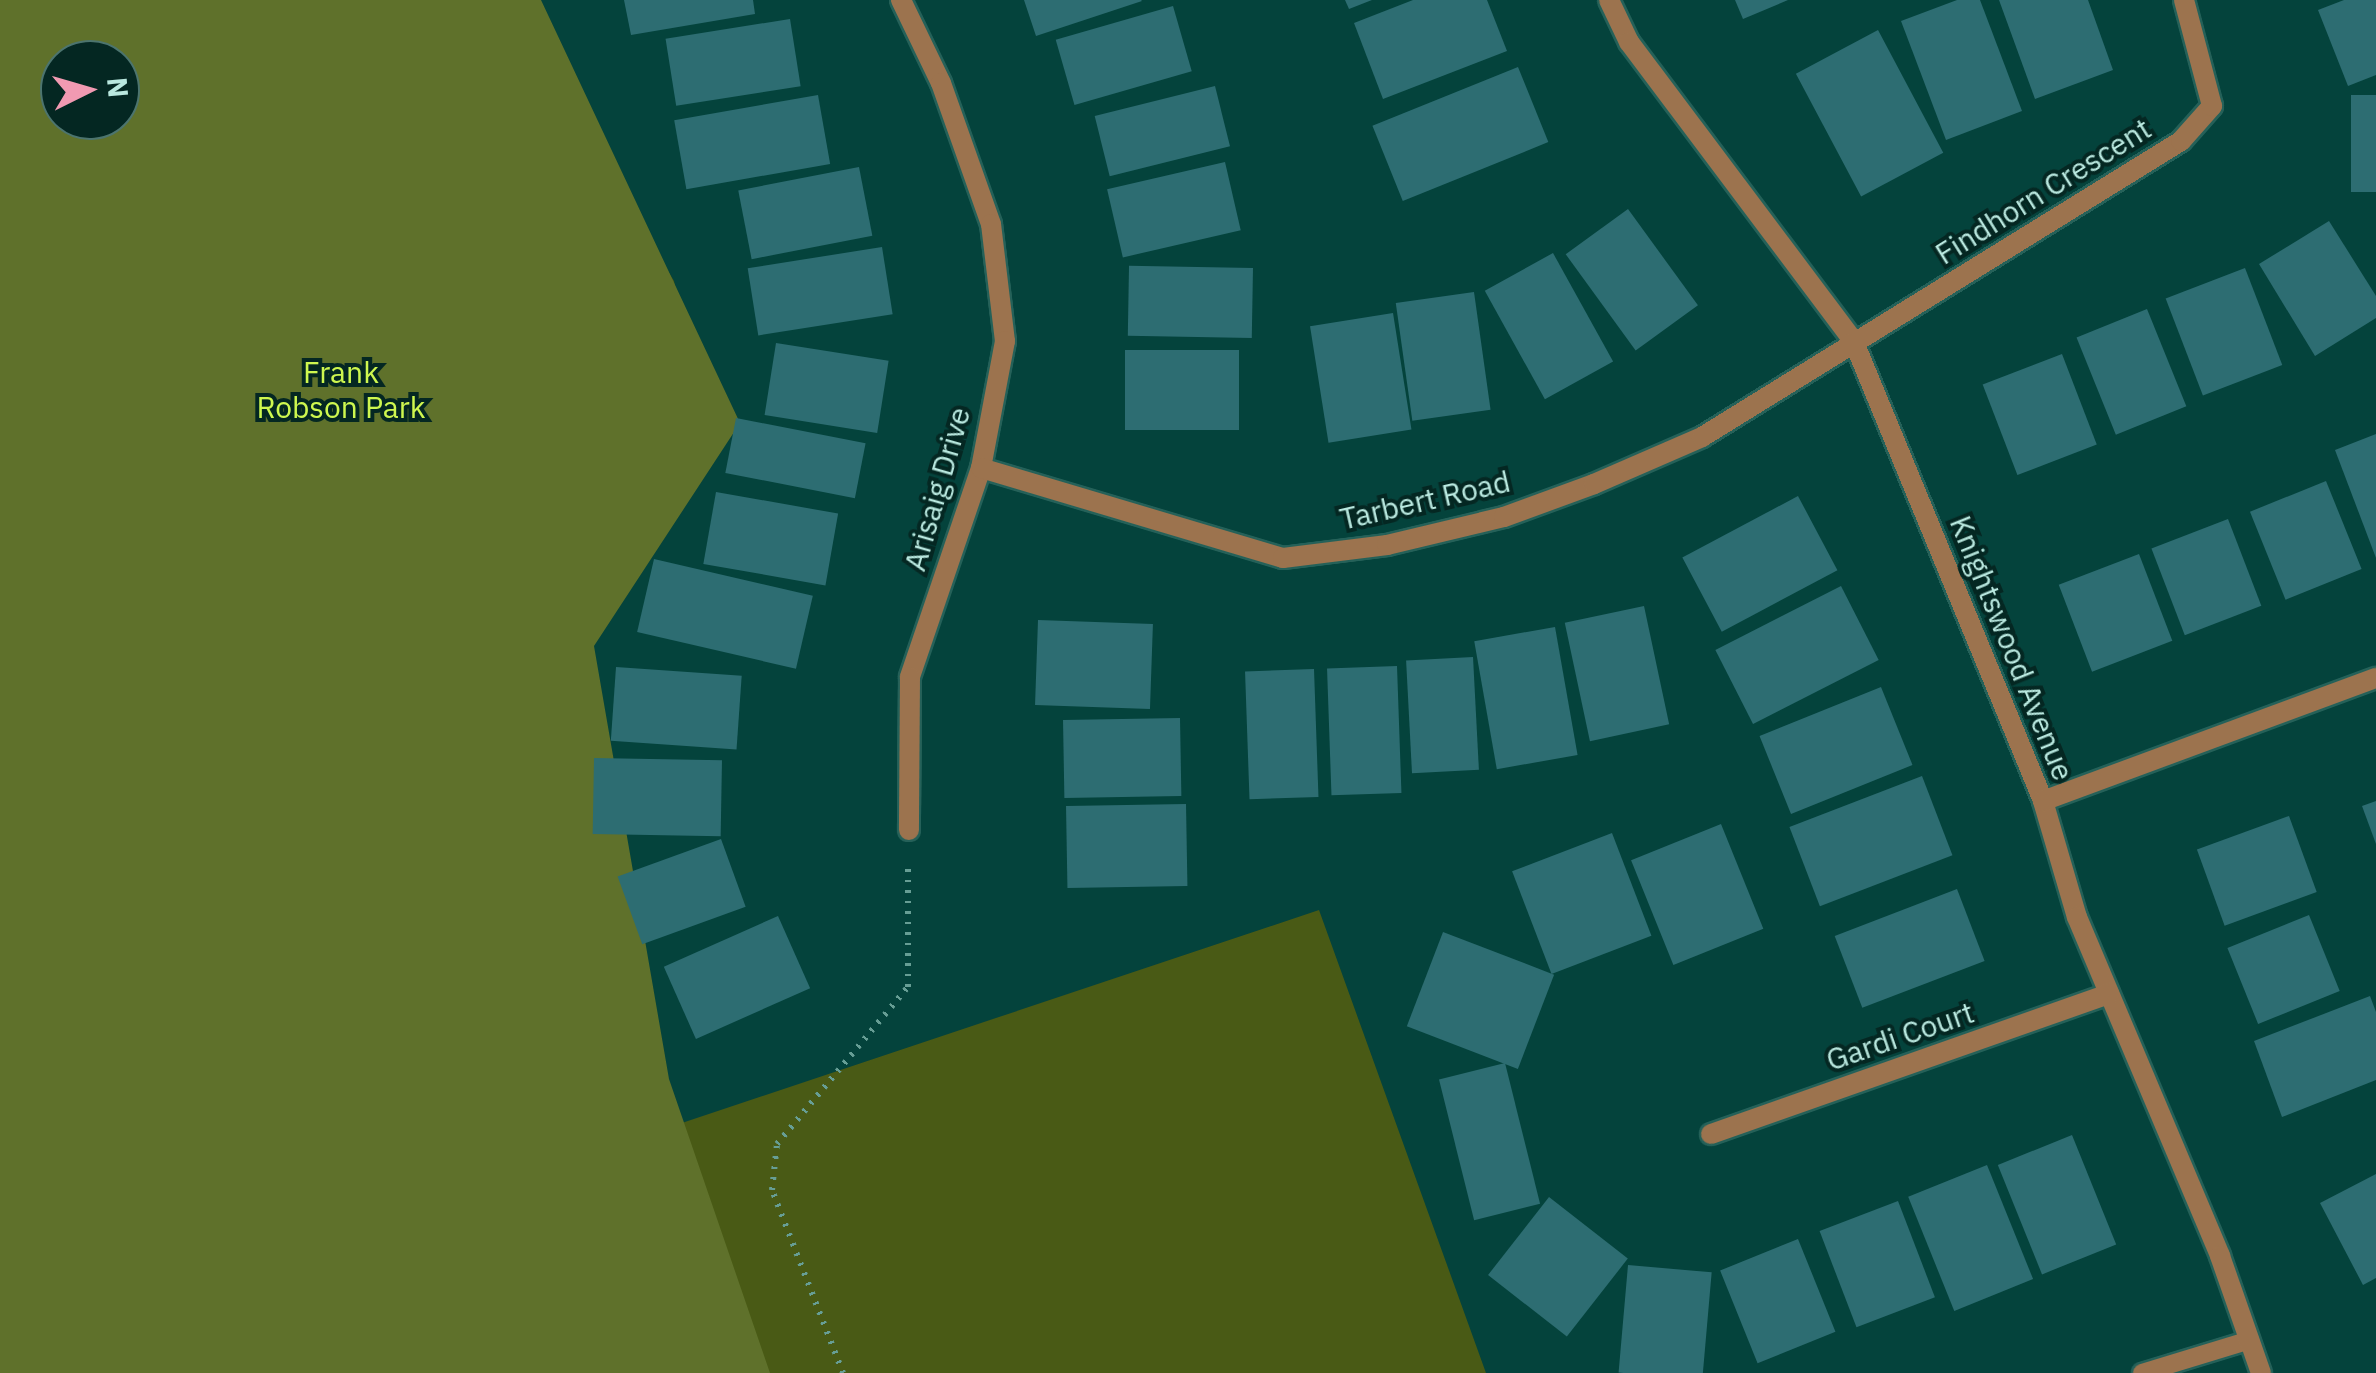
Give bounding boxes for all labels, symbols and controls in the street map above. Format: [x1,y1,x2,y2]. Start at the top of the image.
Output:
north arrow [40,40,140,140]
text: N [99,76,138,99]
street label: Findhorn Crescent [1929,110,2157,272]
park label: Frank Robson Park [256,354,426,424]
street label: Arisaig Drive [896,403,978,575]
street label: Tarbert Road [1336,463,1514,537]
street label: Knightswood Avenue [1942,510,2082,786]
street label: Gardi Court [1821,994,1979,1078]

